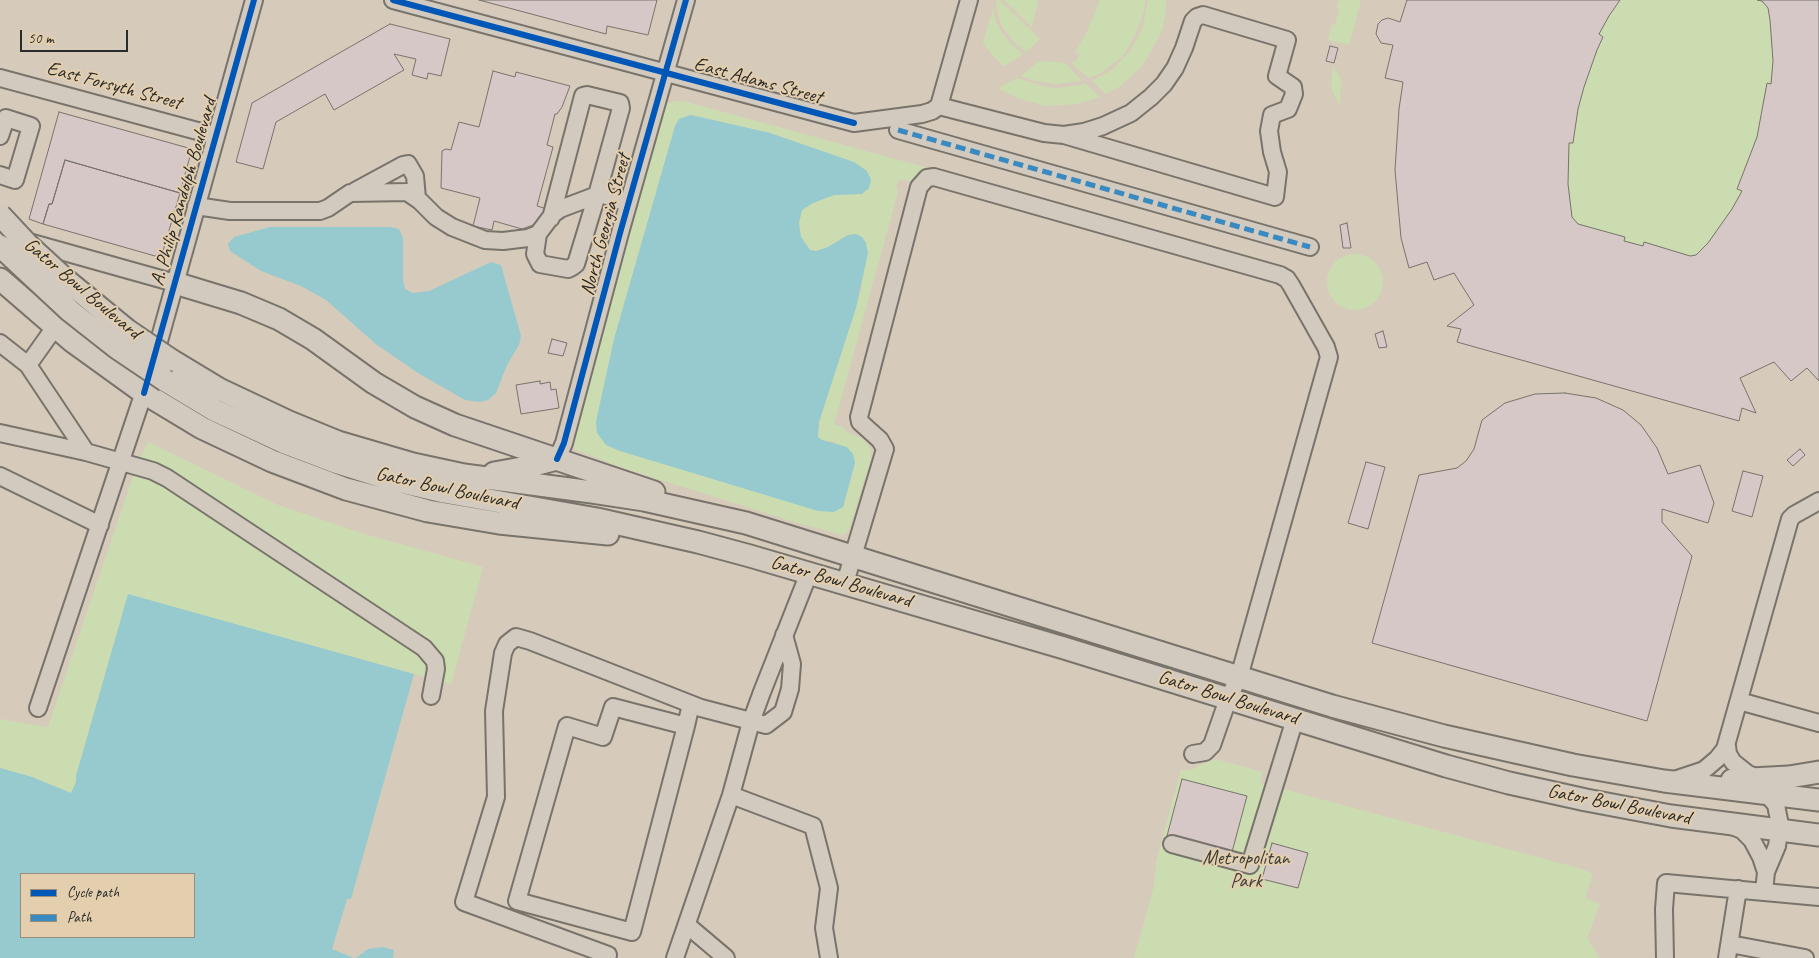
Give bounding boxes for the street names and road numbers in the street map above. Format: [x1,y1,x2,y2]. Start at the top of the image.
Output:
street label: East Adams Street [691,52,825,110]
street label: East Forsyth Street [44,57,184,115]
street label: A. Philip Randolph Boulevard [146,95,222,289]
street label: North Georgia Street [576,152,636,298]
street label: Gator Bowl Boulevard [19,233,145,345]
street label: Gator Bowl Boulevard [374,462,520,516]
street label: Gator Bowl Boulevard [768,550,914,614]
street label: Gator Bowl Boulevard [1155,665,1301,731]
street label: Gator Bowl Boulevard [1545,779,1693,831]

